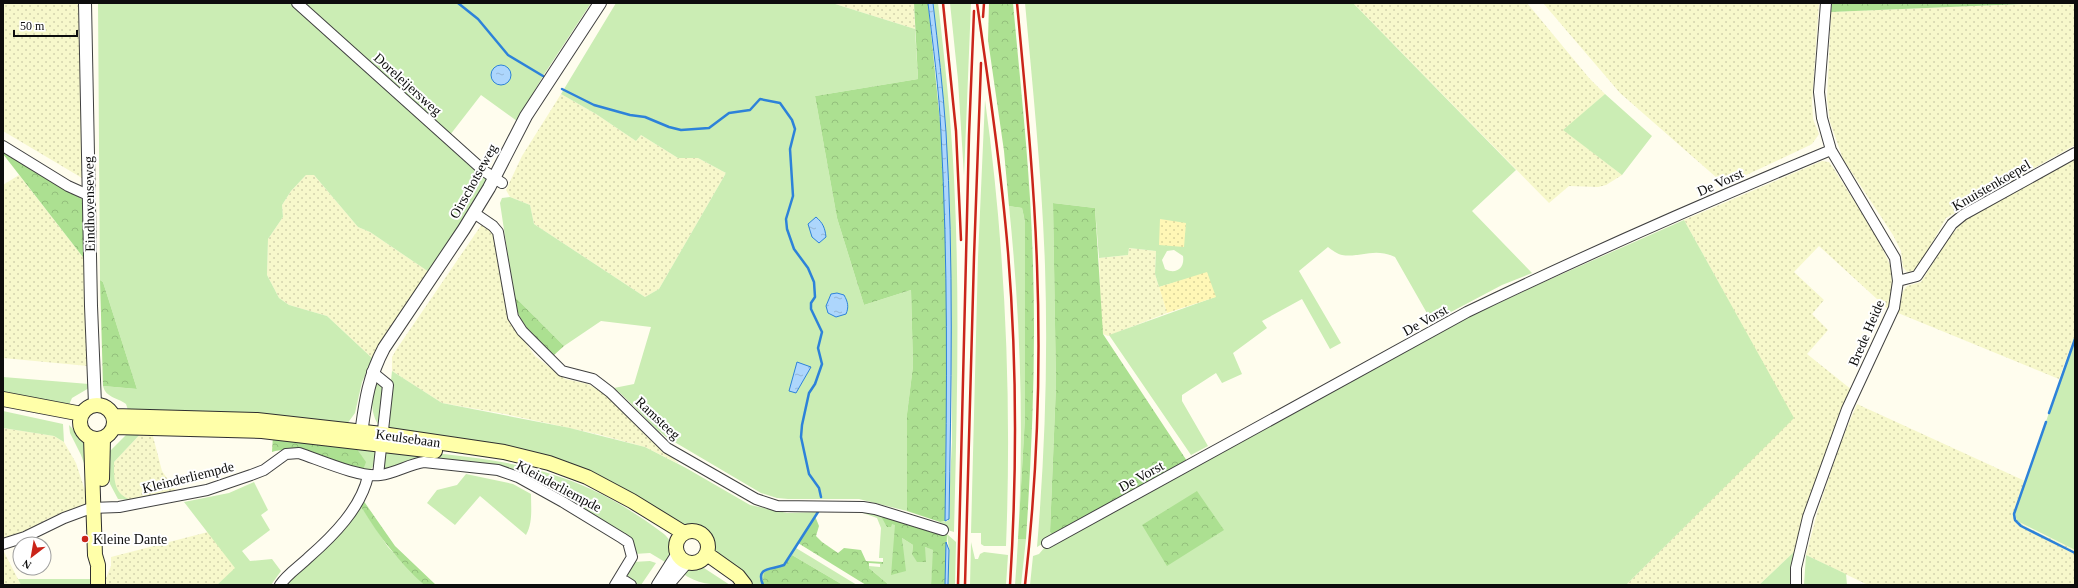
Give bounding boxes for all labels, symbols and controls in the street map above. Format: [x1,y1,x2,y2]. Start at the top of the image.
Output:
scale bar [14,12,77,38]
text: 50 m [20,19,45,33]
street label: Doreleijersweg [371,50,444,119]
street label: Oirschotseweg [447,141,500,221]
street label: Eindhovenseweg [81,156,98,252]
street label: Knuistenkoepel [1949,157,2033,214]
street label: De Vorst [1695,166,1746,199]
street label: Brede Heide [1846,298,1887,369]
street label: De Vorst [1400,302,1450,339]
street label: Ramsteeg [632,394,683,443]
street label: Keulsebaan [375,427,441,450]
street label: Kleinderliempde [514,458,604,515]
street label: De Vorst [1116,458,1166,495]
street label: Kleinderliempde [141,459,236,496]
place label: Kleine Dante [93,532,167,547]
marker: Kleine Dante [80,534,90,544]
north arrow [12,536,52,576]
text: N [20,557,33,572]

